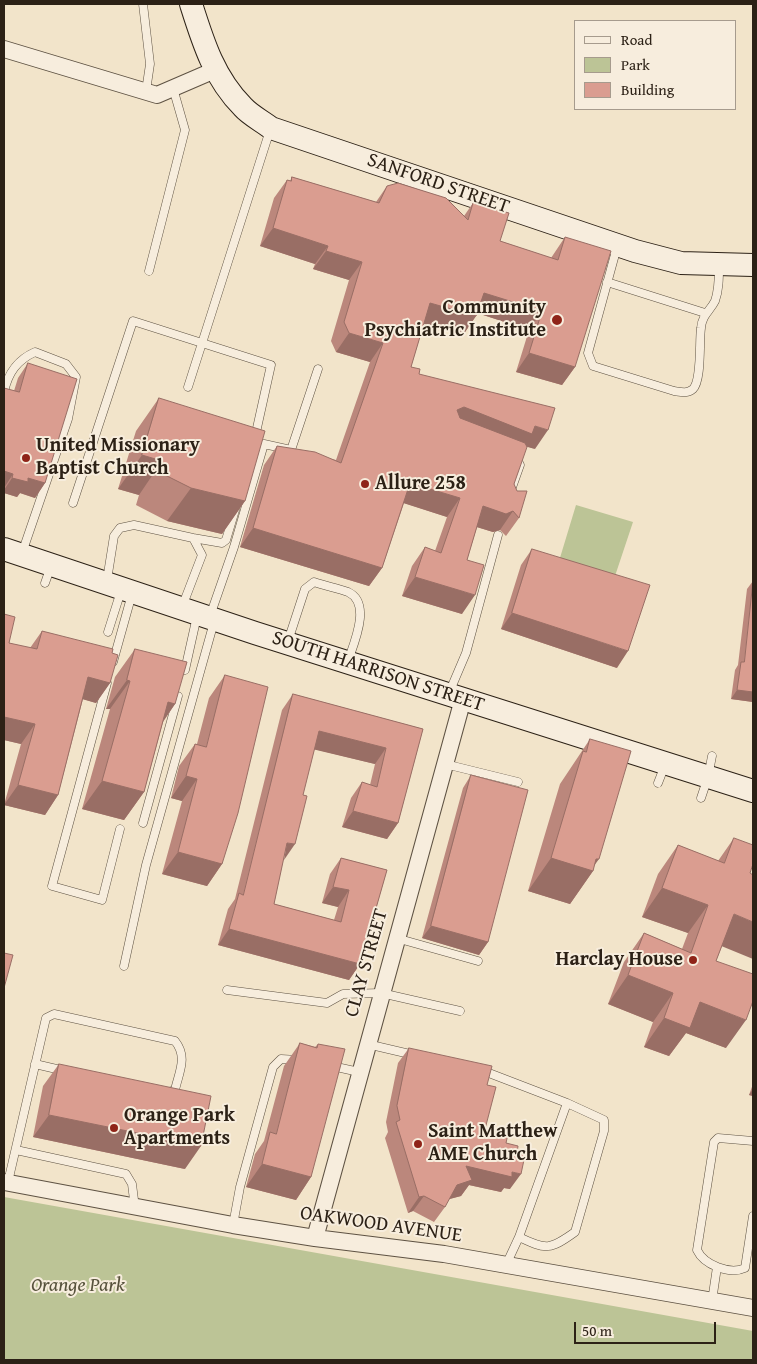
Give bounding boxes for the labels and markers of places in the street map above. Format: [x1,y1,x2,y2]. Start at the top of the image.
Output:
place label: Community Psychiatric Institute [364,296,546,343]
marker: Community Psychiatric Institute [550,313,564,327]
place label: United Missionary Baptist Church [36,434,200,481]
marker: United Missionary Baptist Church [20,452,32,464]
place label: Allure 258 [375,472,466,496]
marker: Allure 258 [359,478,371,490]
place label: Harclay House [556,948,683,972]
marker: Harclay House [687,954,699,966]
place label: Orange Park Apartments [124,1104,235,1151]
place label: Saint Matthew AME Church [428,1120,557,1167]
marker: Orange Park Apartments [108,1122,120,1134]
marker: Saint Matthew AME Church [412,1138,424,1150]

